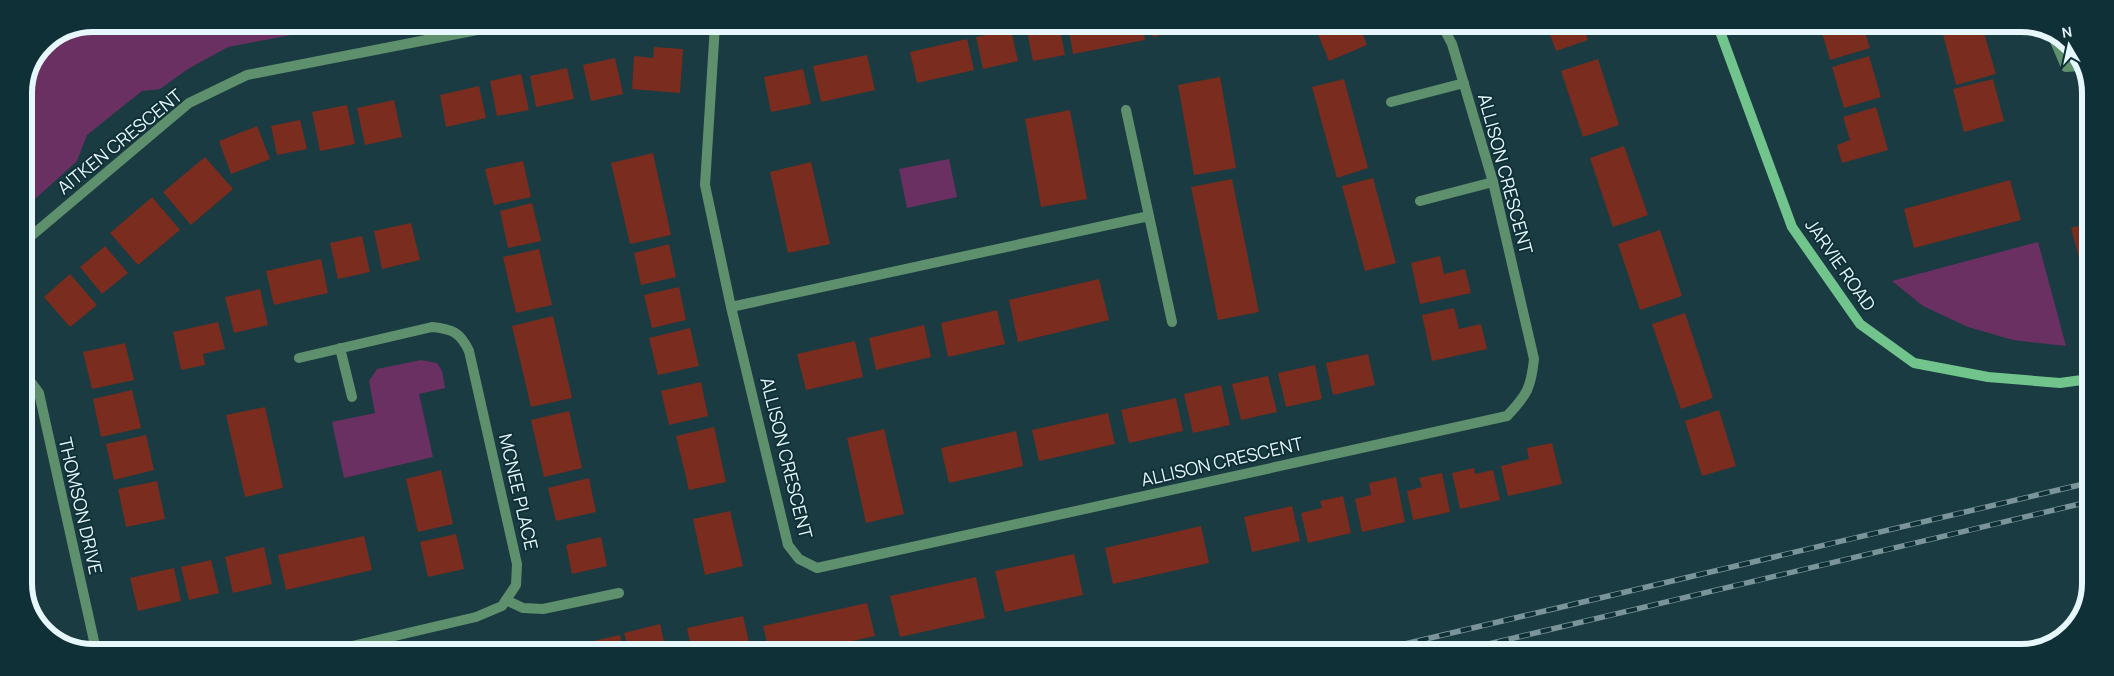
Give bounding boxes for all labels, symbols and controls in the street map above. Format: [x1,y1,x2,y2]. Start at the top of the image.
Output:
north arrow [2044,20,2094,70]
text: N [2060,21,2073,42]
street label: AITKEN CRESCENT [52,83,187,199]
street label: ALLISON CRESCENT [1473,91,1539,257]
street label: JARVIE ROAD [1800,214,1881,315]
street label: ALLISON CRESCENT [755,375,819,541]
street label: MCNEE PLACE [494,431,544,552]
street label: ALLISON CRESCENT [1139,431,1305,491]
street label: THOMSON DRIVE [54,435,108,577]

